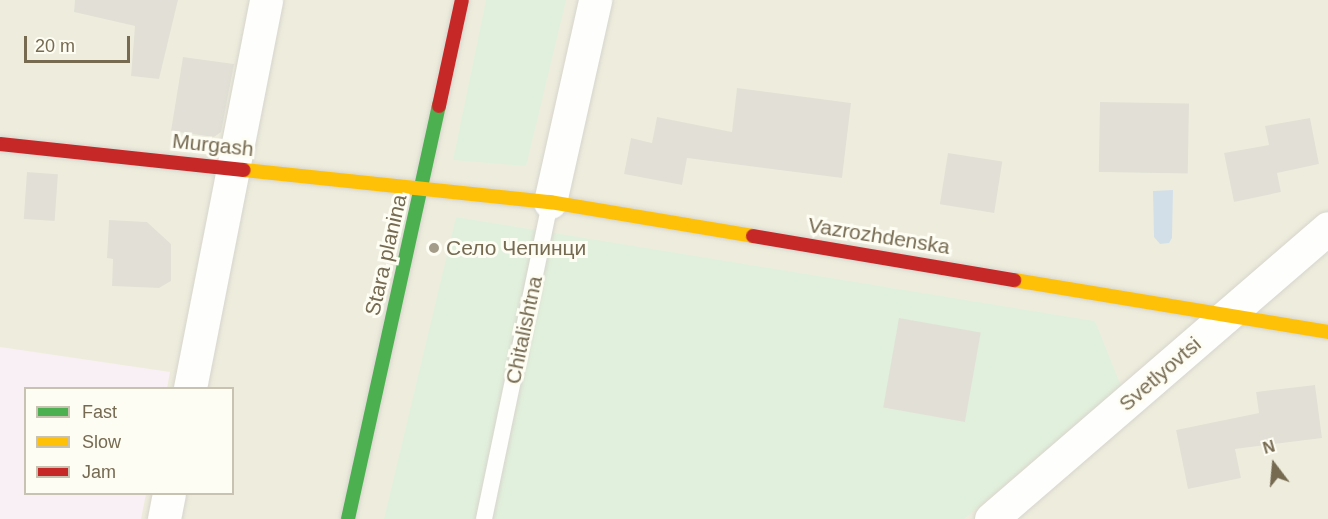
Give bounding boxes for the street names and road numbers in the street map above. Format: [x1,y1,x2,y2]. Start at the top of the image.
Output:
street label: Murgash [171,128,255,162]
street label: Stara planina [360,192,412,318]
street label: Vazrozhdenska [806,212,952,260]
street label: Chitalishtna [500,274,548,386]
street label: Svetlyovtsi [1114,332,1206,416]

